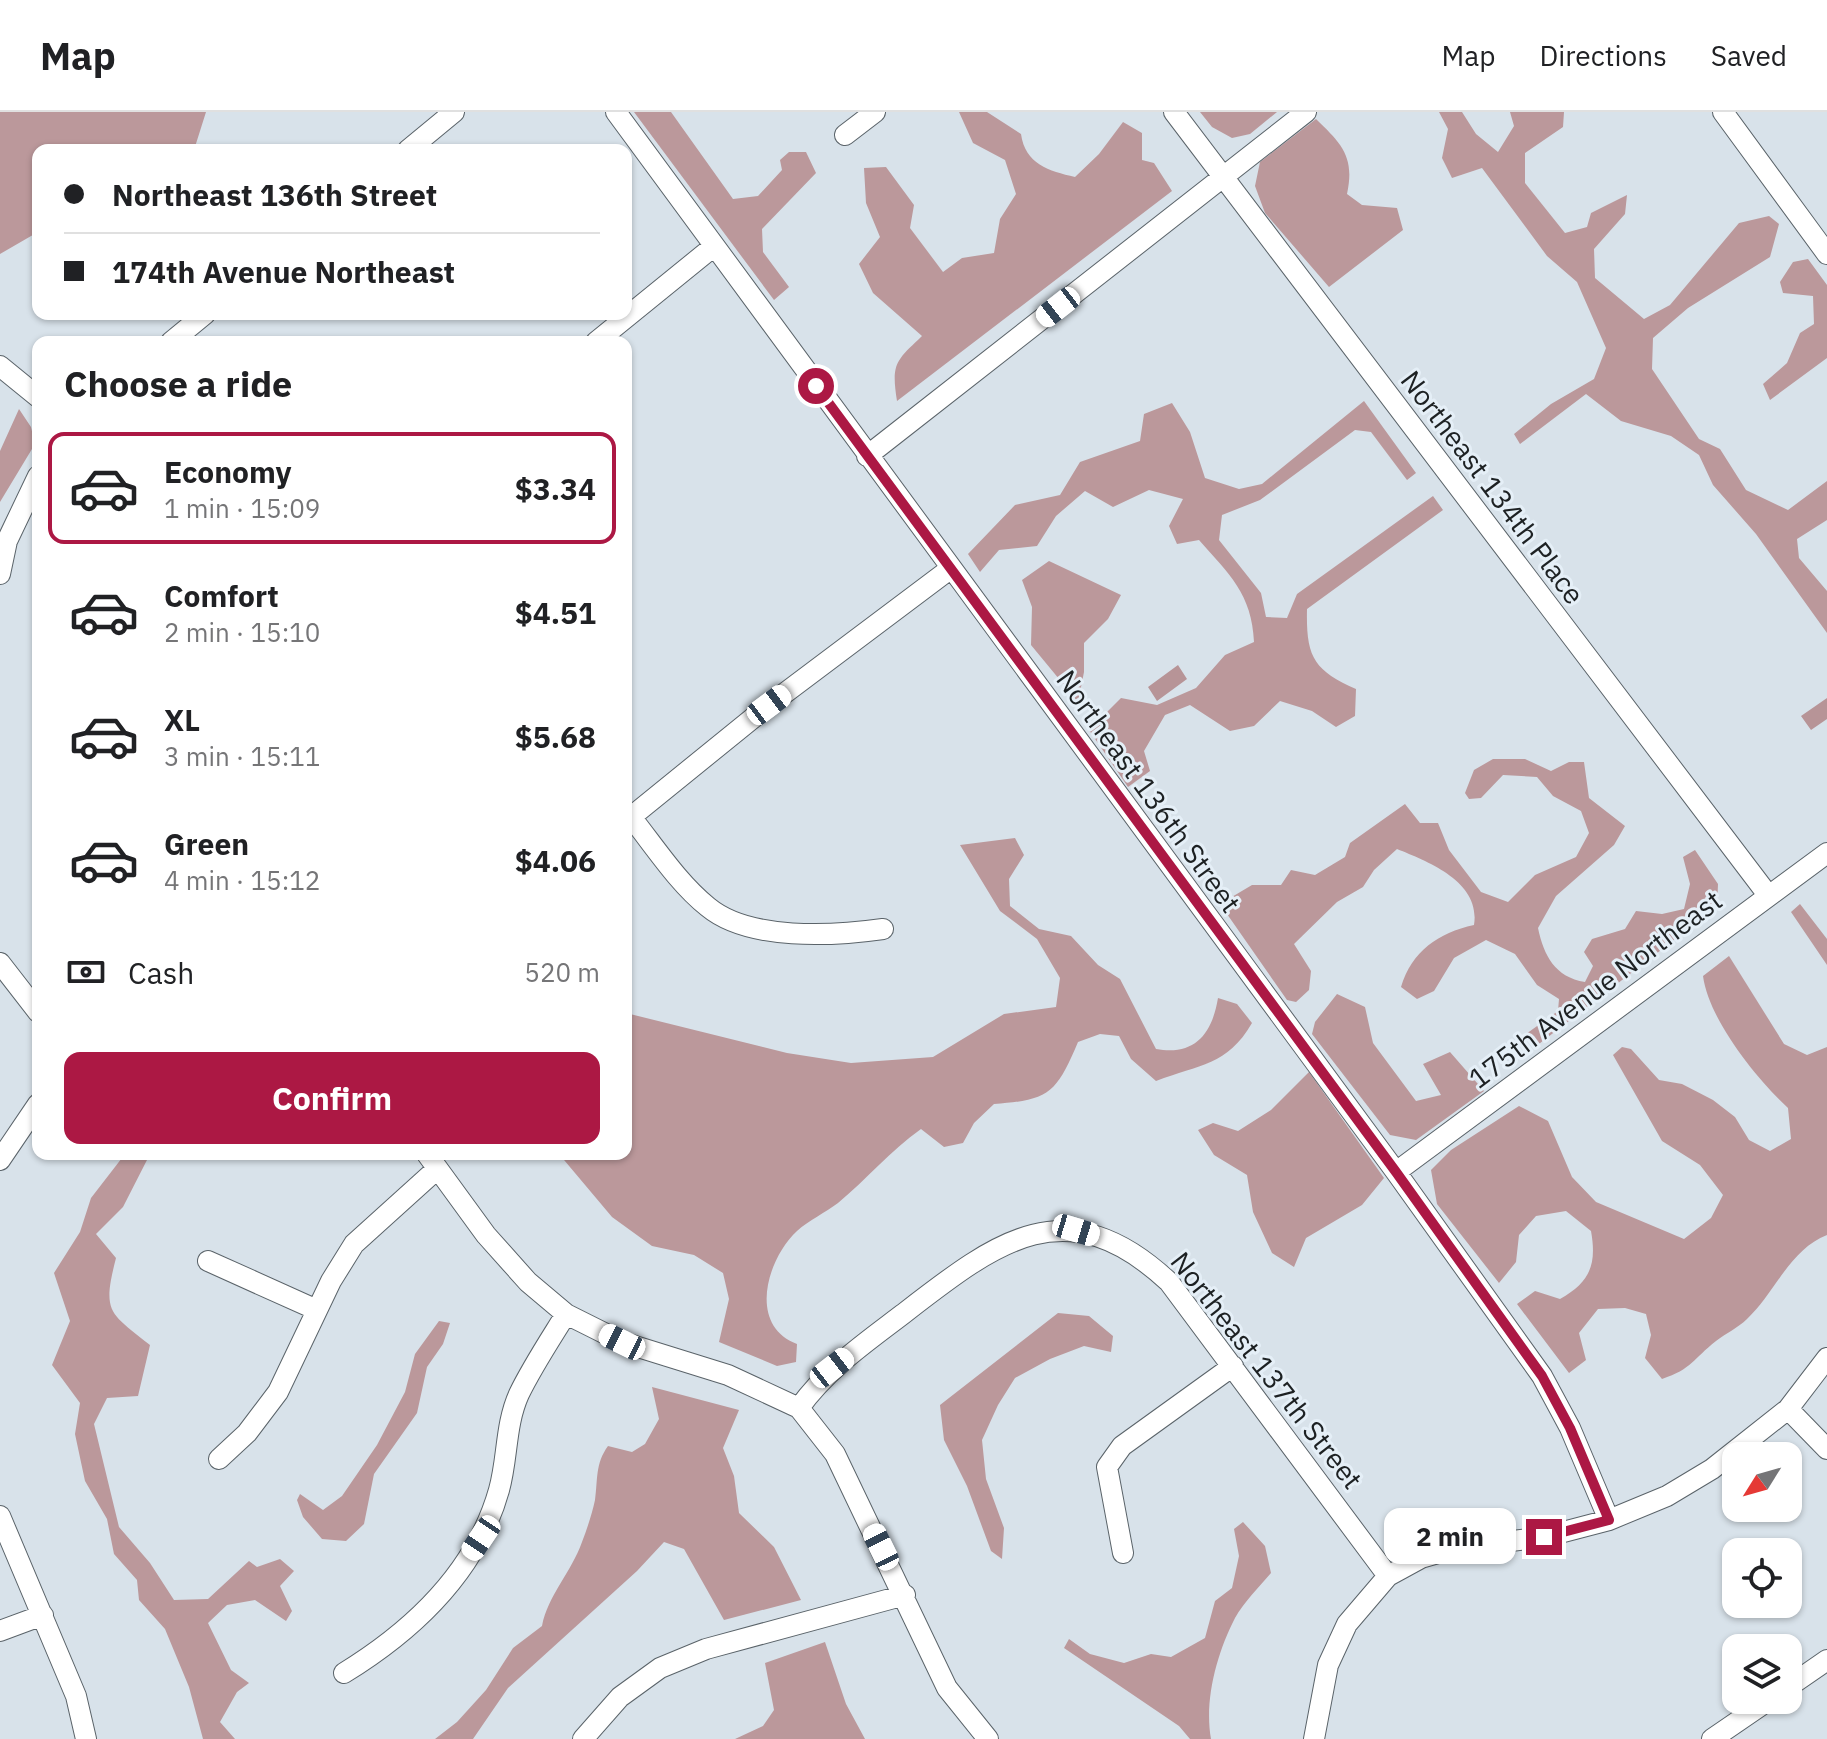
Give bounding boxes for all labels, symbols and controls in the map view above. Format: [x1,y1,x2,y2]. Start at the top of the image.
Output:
text: Map [40,31,116,80]
text: Map [1441,37,1495,74]
text: Directions [1539,37,1667,74]
text: Saved [1711,37,1787,74]
text: Northeast 136th Street [112,175,437,214]
text: 174th Avenue Northeast [112,252,455,291]
car [1032,283,1084,331]
text: Choose a ride [64,360,292,407]
street label: Northeast 134th Place [1393,363,1593,611]
route start [798,368,834,404]
icon: car [68,452,140,524]
text: Economy [164,452,292,491]
text: $3.34 [515,469,596,508]
text: 1 min · 15:09 [164,491,320,525]
icon: car [68,576,140,648]
text: Comfort [164,576,279,615]
text: $4.51 [515,593,596,632]
text: 2 min · 15:10 [164,615,320,649]
street label: Northeast 136th Street [1048,662,1250,920]
car [743,681,795,729]
icon: car [68,700,140,772]
text: XL [164,700,200,739]
text: $5.68 [515,717,596,756]
text: 3 min · 15:11 [164,739,320,773]
icon: car [68,824,140,896]
text: Green [164,824,249,863]
text: $4.06 [515,841,596,880]
text: 4 min · 15:12 [164,863,320,897]
street label: 175th Avenue Northeast [1461,882,1729,1096]
icon: cash [64,950,108,994]
text: Cash [128,953,194,992]
text: 520 m [524,955,600,989]
button: Confirm [64,1052,600,1144]
car [1050,1212,1102,1248]
street label: Northeast 137th Street [1163,1244,1371,1496]
car [595,1321,649,1363]
car [806,1344,858,1392]
north arrow [1722,1442,1802,1522]
map controls [1722,1442,1802,1714]
callout: 2 min [1384,1509,1516,1565]
car [458,1511,504,1565]
text: 2 min [1416,1519,1484,1553]
route end [1526,1519,1562,1555]
car [860,1520,902,1574]
button: locate [1722,1538,1802,1618]
button: layers [1722,1634,1802,1714]

